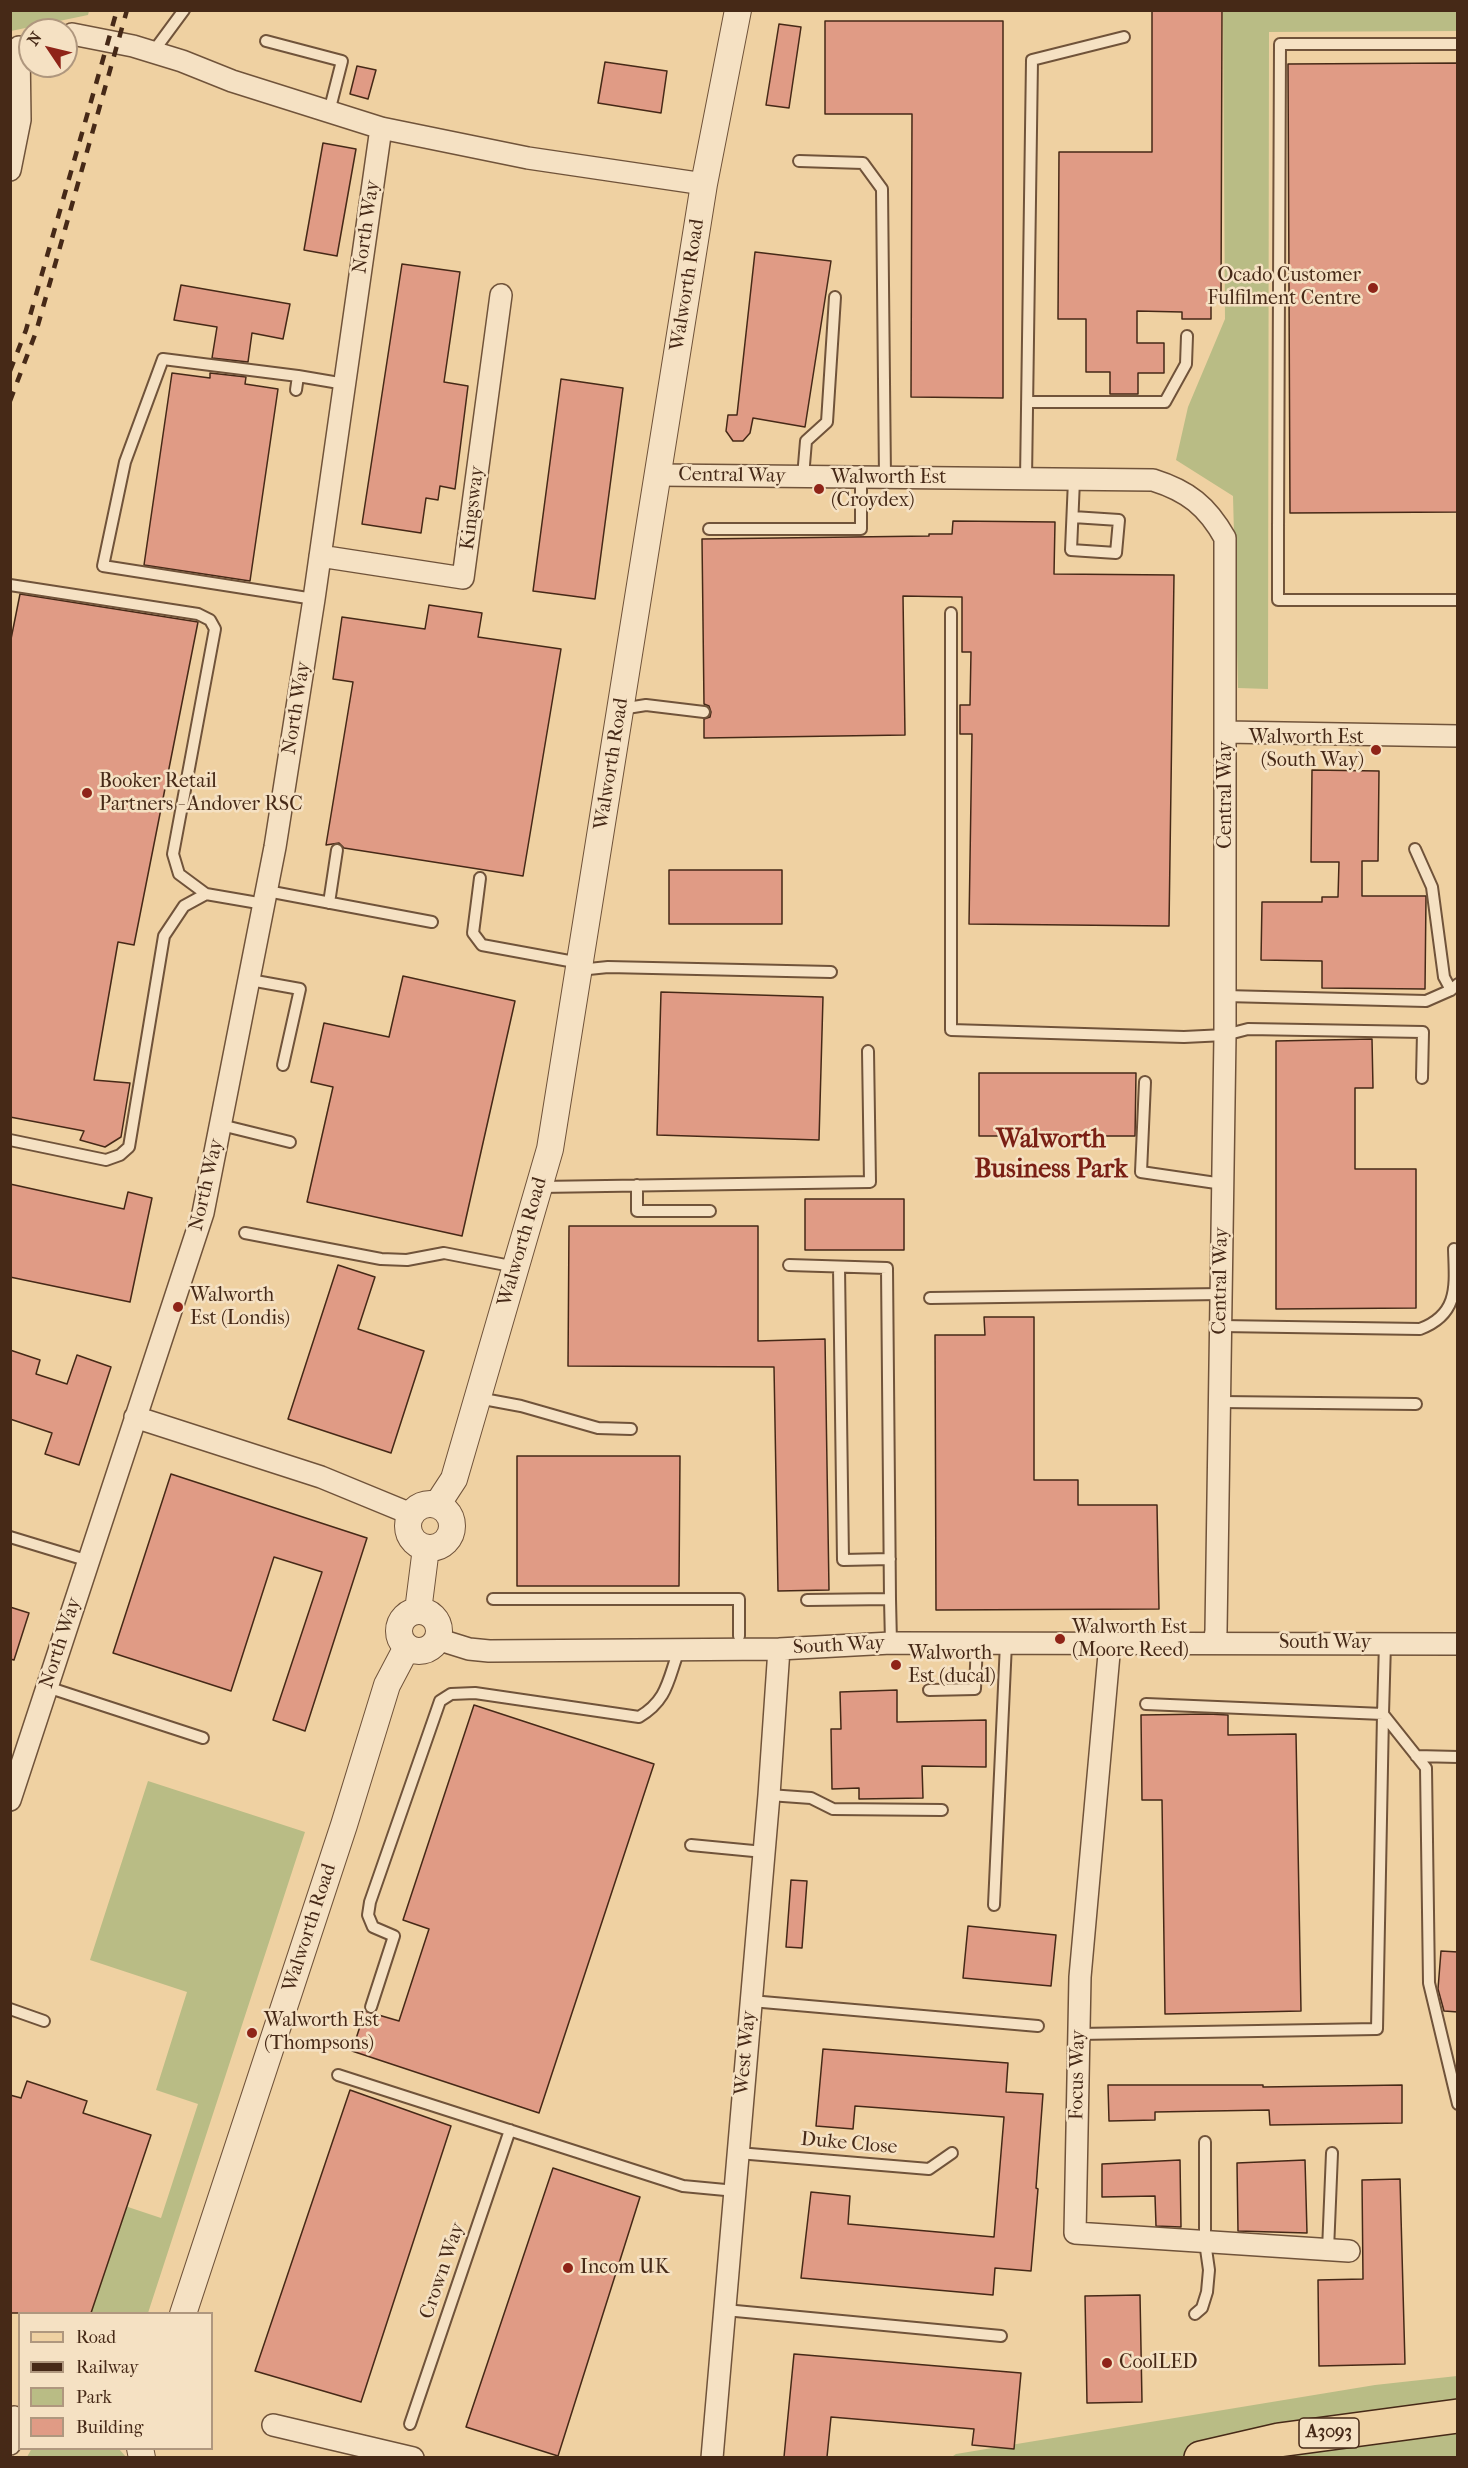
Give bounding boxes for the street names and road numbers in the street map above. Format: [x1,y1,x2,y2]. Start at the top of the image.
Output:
street label: North Way [349,179,385,275]
street label: Walworth Road [666,217,710,353]
street label: Central Way [678,463,786,489]
street label: Kingsway [456,465,490,551]
street label: North Way [278,660,316,756]
street label: Walworth Road [590,696,634,832]
street label: Central Way [1214,741,1238,849]
street label: North Way [185,1137,229,1233]
street label: Walworth Road [493,1175,553,1309]
street label: Central Way [1208,1227,1234,1335]
street label: North Way [35,1595,87,1691]
street label: South Way [1279,1631,1371,1655]
street label: South Way [792,1632,886,1660]
street label: Walworth Road [278,1861,342,1995]
street label: West Way [730,2010,762,2096]
street label: Focus Way [1065,2030,1091,2120]
street label: Duke Close [800,2128,898,2160]
street label: Crown Way [415,2220,471,2322]
road number: A3093 [1299,2418,1359,2448]

